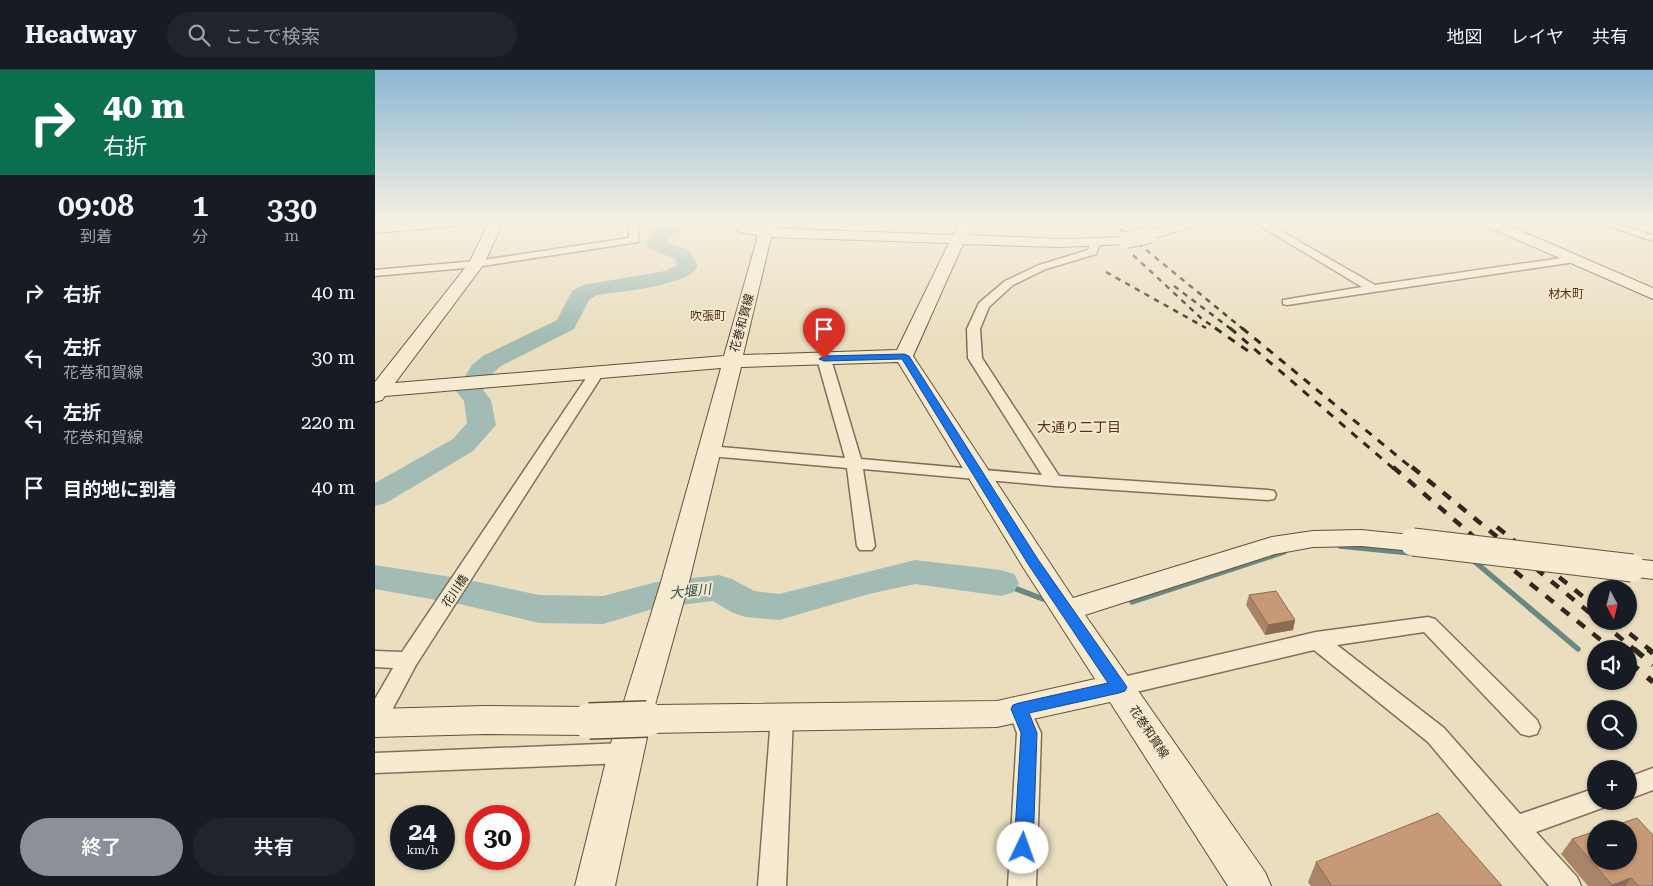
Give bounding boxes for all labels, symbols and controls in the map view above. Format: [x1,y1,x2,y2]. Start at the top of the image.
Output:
search box [167,12,517,57]
text: Headway [25,21,137,49]
icon: search [185,21,213,49]
text: ここで検索 [225,25,320,48]
text: 地図 [1447,26,1483,47]
text: レイヤ [1511,26,1564,47]
text: 共有 [1592,26,1628,47]
text: 40 m [103,86,185,127]
icon: right [20,90,85,155]
text: 右折 [103,134,147,159]
text: 09:08 [58,188,134,223]
text: 1 [192,188,209,223]
text: 330 [267,191,317,226]
text: m [285,226,299,245]
text: 到着 [80,227,112,246]
text: 分 [192,227,208,246]
icon: right [20,279,48,307]
text: 40 m [312,281,355,304]
text: 右折 [63,283,101,306]
district label: 材木町 [1548,287,1584,301]
street label: 花巻和賀線 [727,292,757,354]
pin [803,308,845,359]
district label: 吹張町 [690,309,726,323]
icon: arrive [810,315,838,343]
text: 左折 [63,336,101,359]
icon: left [20,344,48,372]
text: 30 m [312,346,355,369]
text: 花巻和賀線 [63,363,143,382]
text: 左折 [63,401,101,424]
icon: left [20,409,48,437]
text: 220 m [301,411,355,434]
district label: 大通り二丁目 [1037,419,1121,435]
text: 花巻和賀線 [63,428,143,447]
icon: arrive [20,474,48,502]
text: 40 m [312,476,355,499]
text: 目的地に到着 [63,478,177,501]
street label: 花川橋 [439,572,471,610]
north arrow [1587,580,1637,630]
map controls [1587,580,1637,870]
water label: 大堰川 [668,581,714,601]
button: sound [1587,640,1637,690]
button: search [1587,700,1637,750]
street label: 花巻和賀線 [1126,703,1172,761]
button: + [1587,760,1637,810]
speed limit sign: 30 [465,805,530,870]
text: 24 [408,817,437,846]
button: 終了 [20,818,183,876]
button: 共有 [193,818,355,876]
button: − [1587,820,1637,870]
position arrow [996,821,1048,873]
text: km/h [406,843,439,857]

